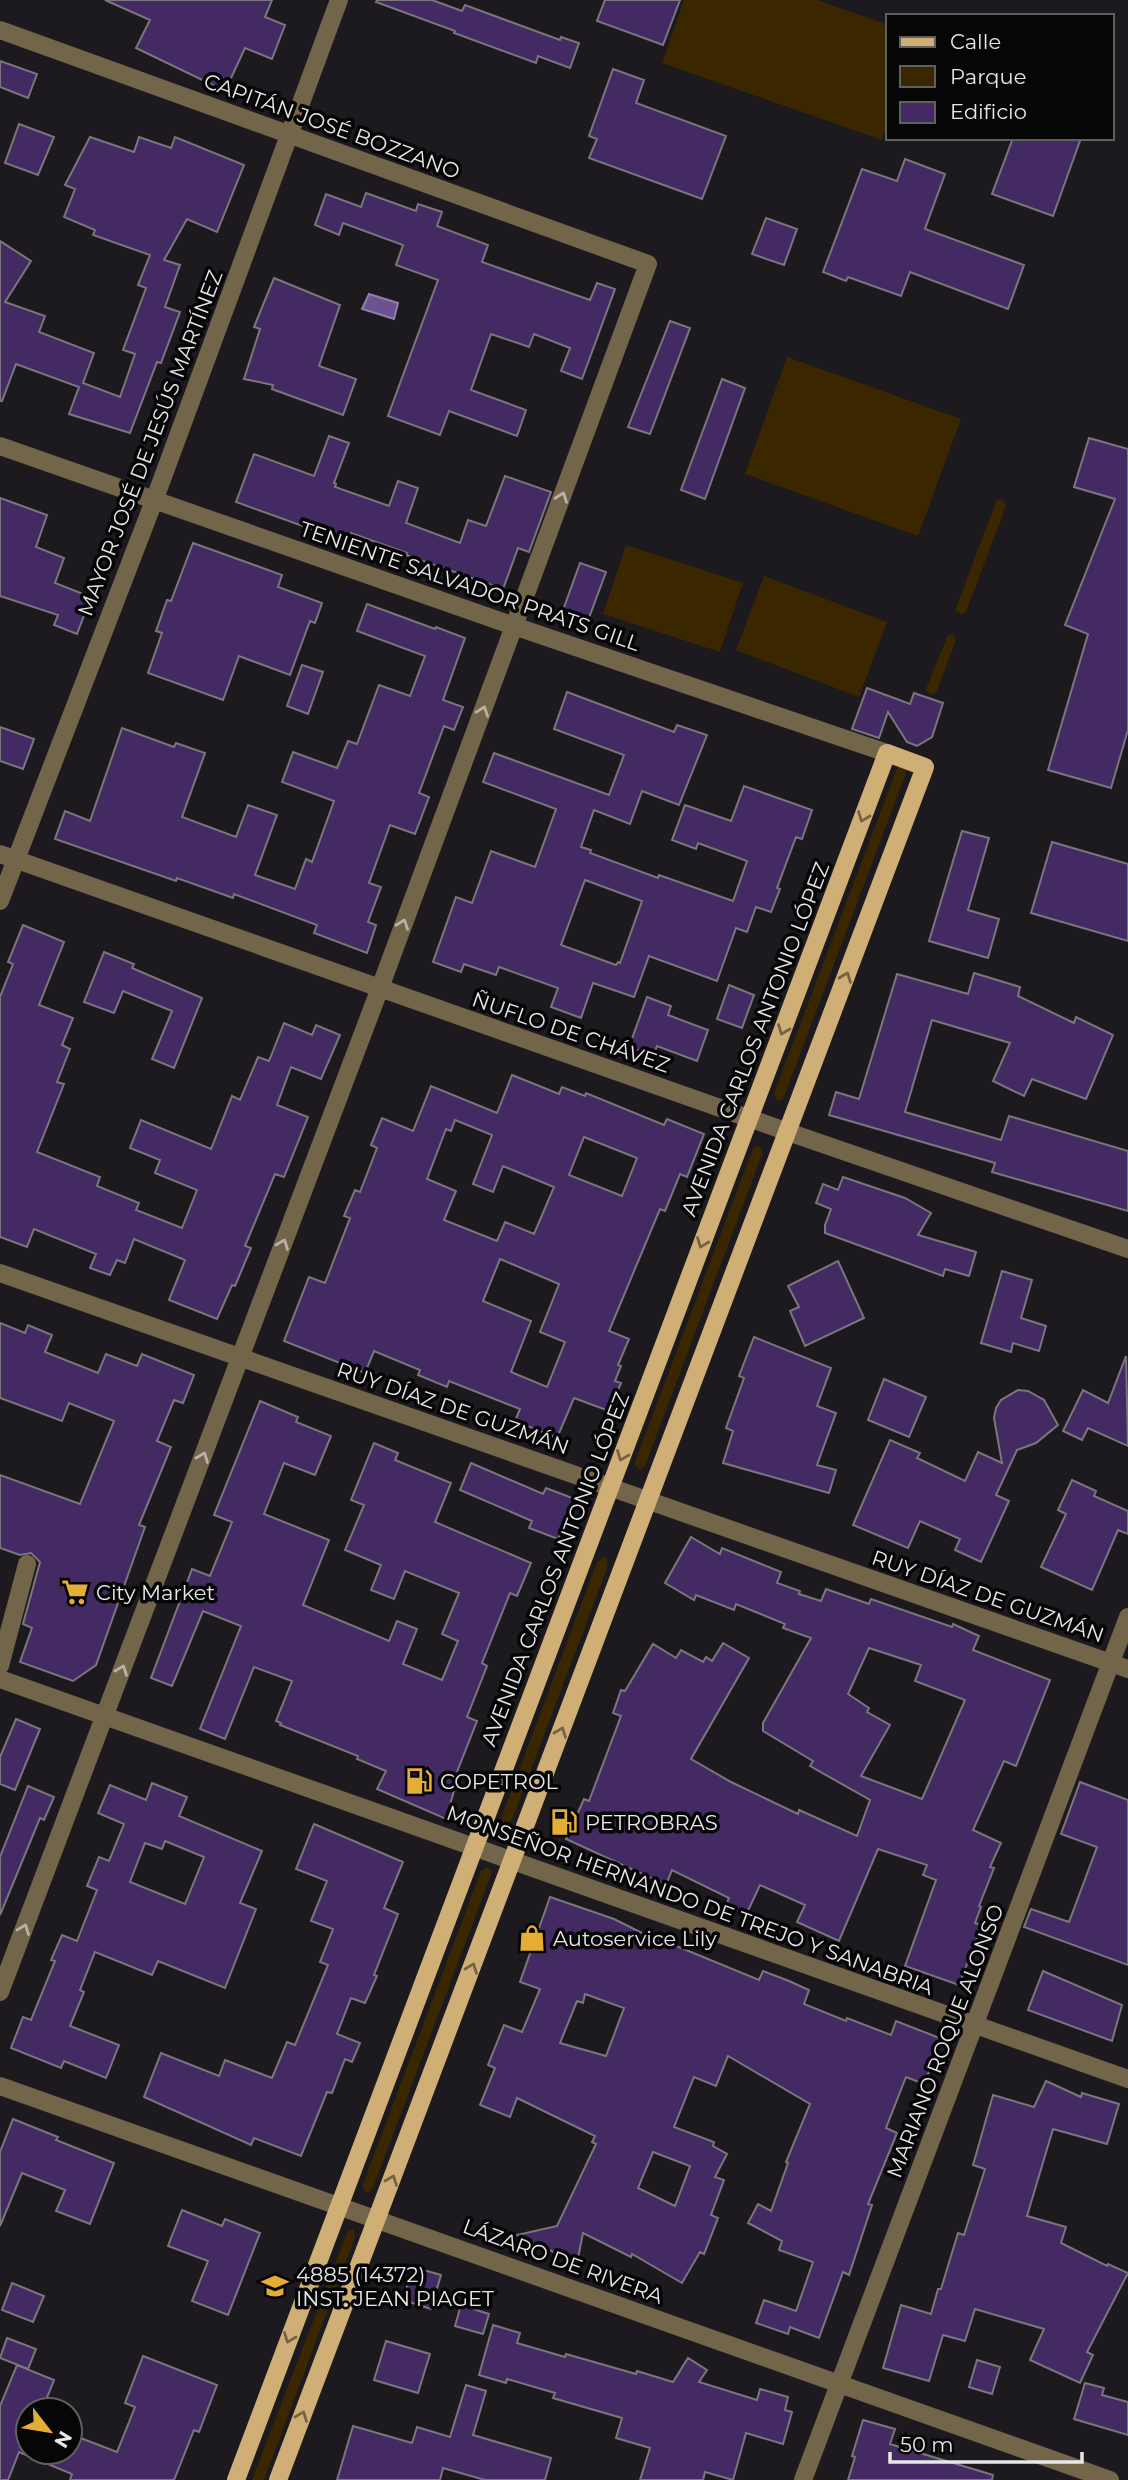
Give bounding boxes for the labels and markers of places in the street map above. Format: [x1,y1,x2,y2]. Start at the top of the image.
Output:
supermarket icon: City Market [60,1577,90,1607]
place label: City Market [96,1580,215,1605]
fuel station icon: COPETROL [404,1766,434,1796]
place label: COPETROL [440,1769,559,1794]
fuel station icon: PETROBRAS [549,1807,579,1837]
place label: PETROBRAS [585,1810,718,1835]
shop icon: Autoservice Lily [517,1923,547,1953]
place label: Autoservice Lily [553,1926,717,1951]
place label: 4885 (14372) INST. JEAN PIAGET [296,2262,494,2311]
school or university icon: 4885 (14372) INST. JEAN PIAGET [260,2271,290,2301]

